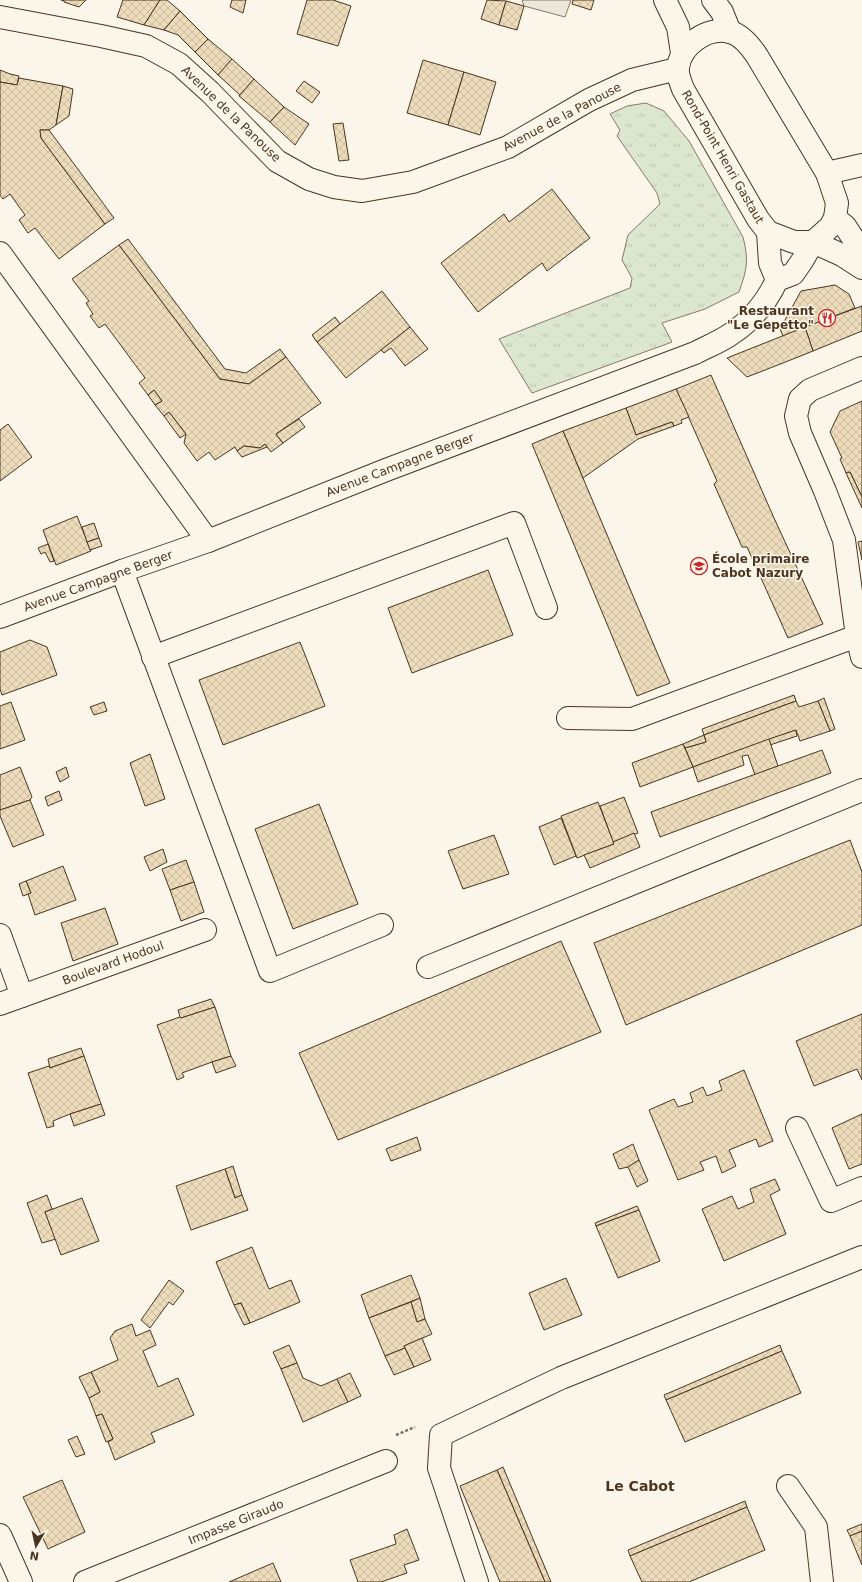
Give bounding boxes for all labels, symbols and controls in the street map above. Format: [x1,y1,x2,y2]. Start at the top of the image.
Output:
street label: Avenue de la Panouse [179,63,283,165]
street label: Avenue de la Panouse [500,80,624,154]
street label: Rond-Point Henri Gastaut [679,88,767,226]
place label: Restaurant "Le Gepetto" [727,304,814,332]
restaurant icon: Restaurant "Le Gepetto" [817,308,837,328]
street label: Avenue Campagne Berger [324,430,476,500]
street label: Avenue Campagne Berger [22,547,174,615]
place label: École primaire Cabot Nazury [712,551,809,580]
school or university icon: École primaire Cabot Nazury [689,556,709,576]
street label: Boulevard Hodoul [60,938,166,988]
district label: Le Cabot [605,1478,675,1494]
street label: Impasse Giraudo [186,1497,286,1547]
north arrow [16,1526,56,1566]
text: N [29,1548,40,1563]

